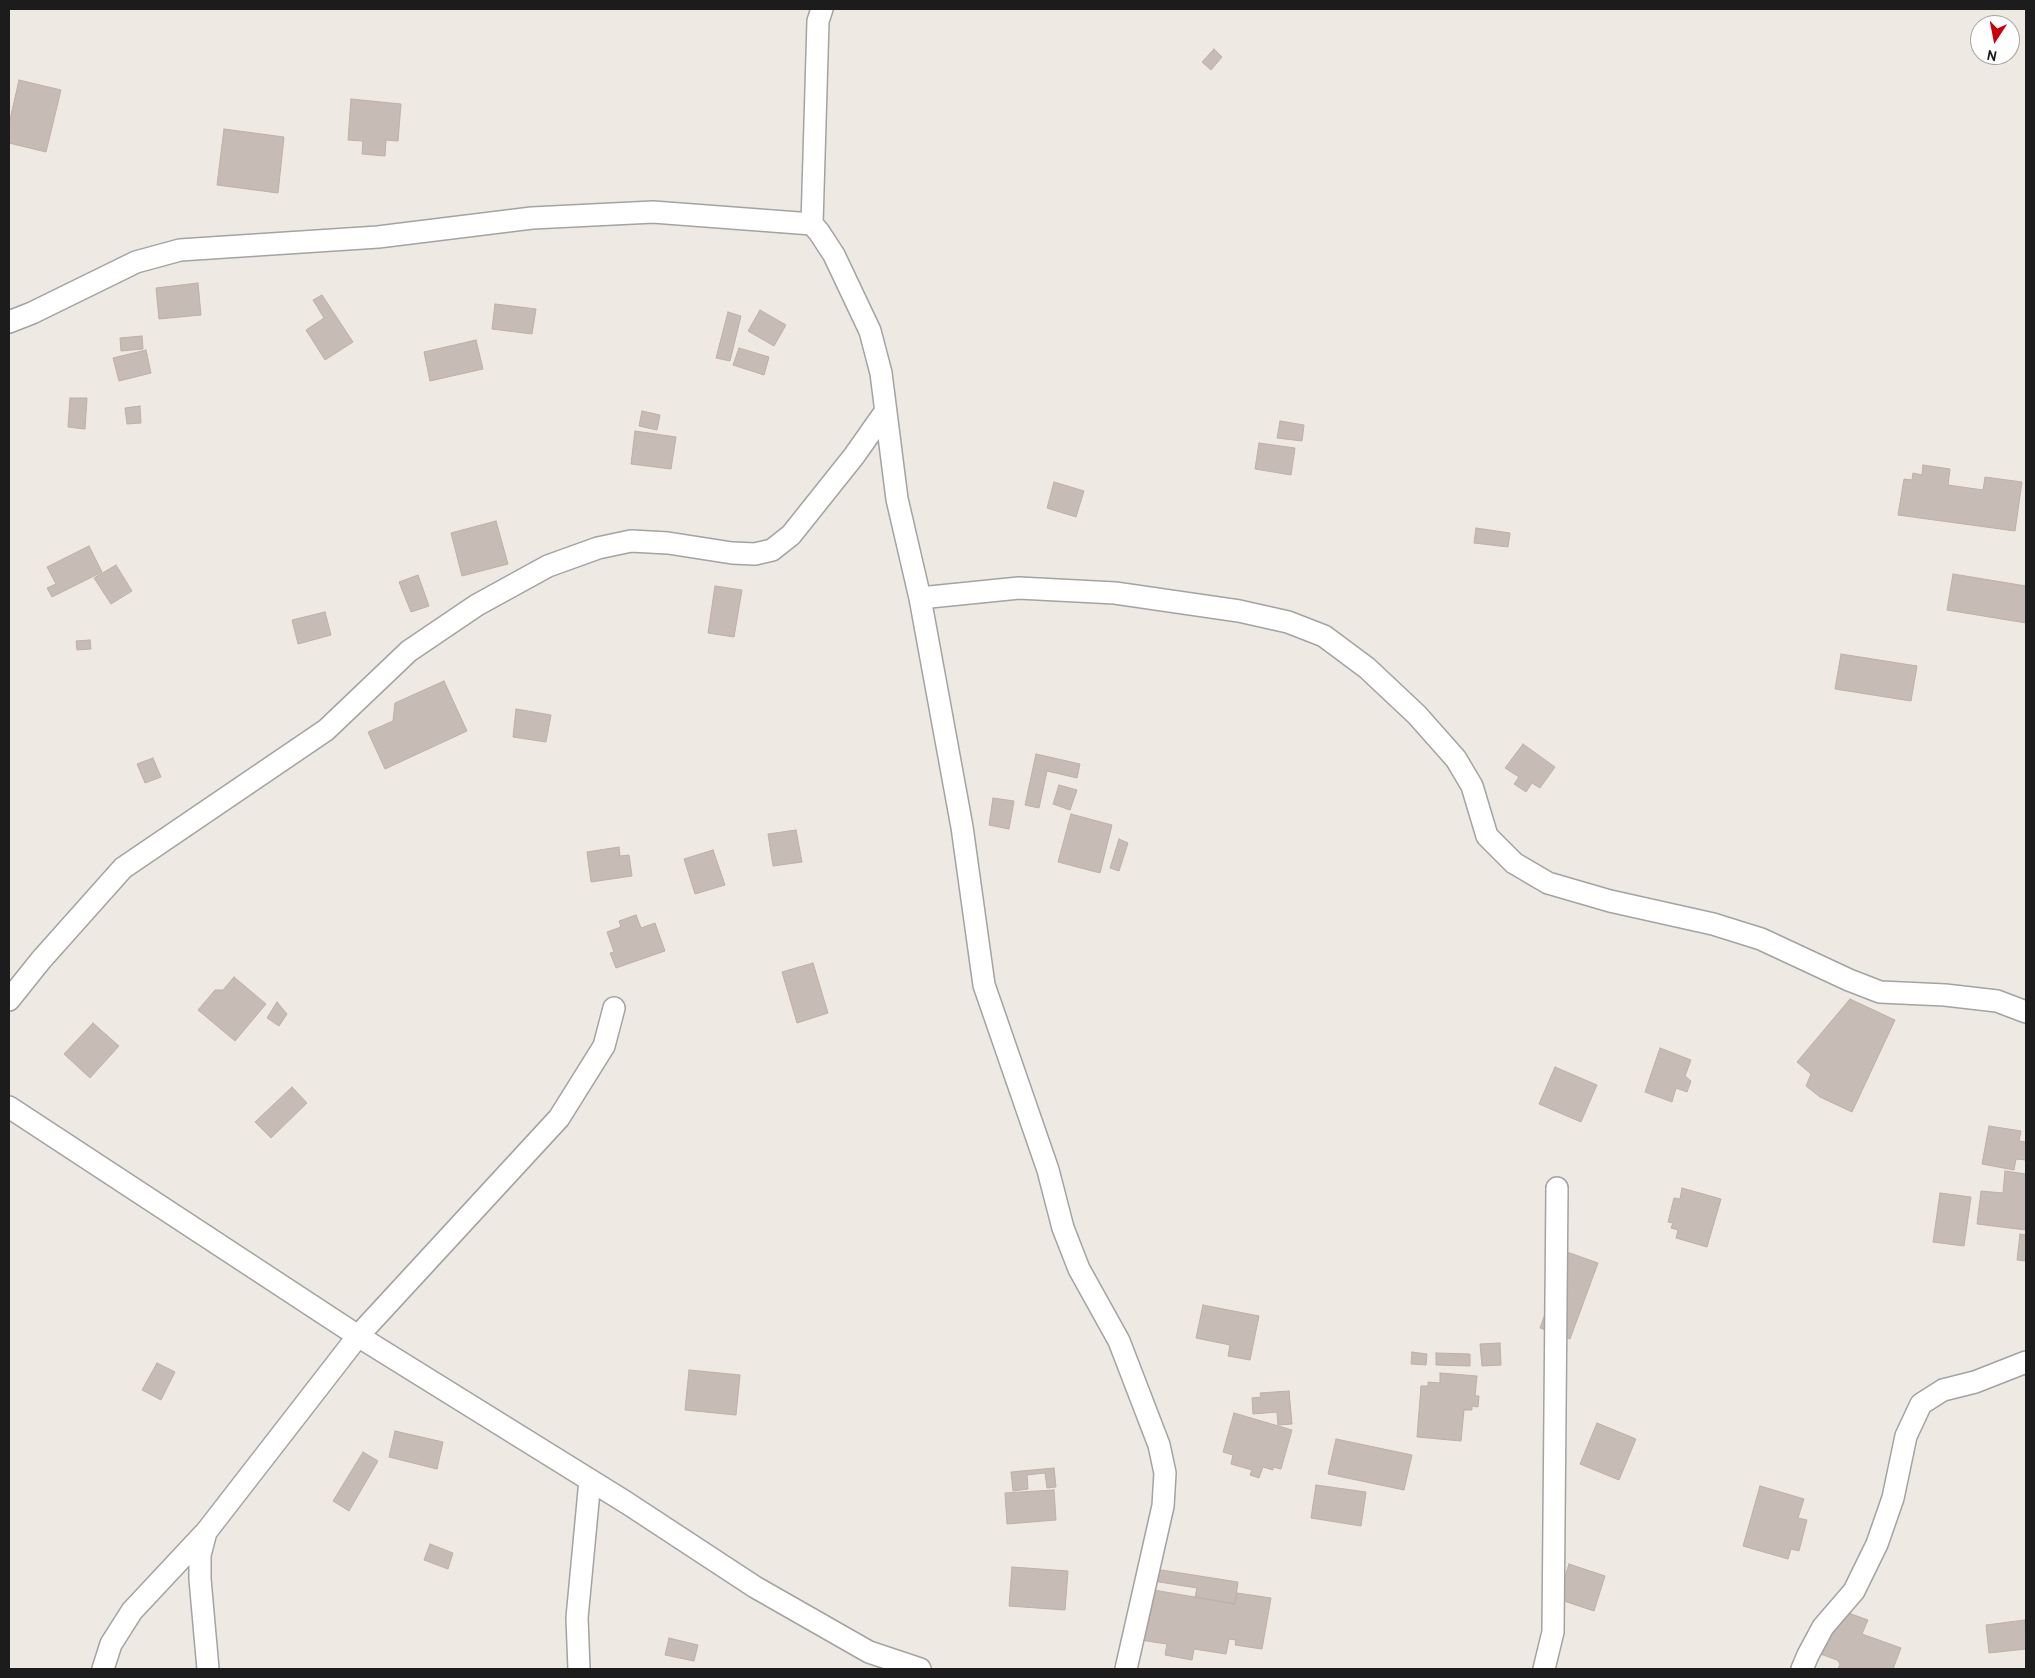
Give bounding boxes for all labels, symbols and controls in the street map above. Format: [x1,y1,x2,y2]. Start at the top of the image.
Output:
north arrow [1970,15,2020,65]
text: N [1986,45,1999,64]

